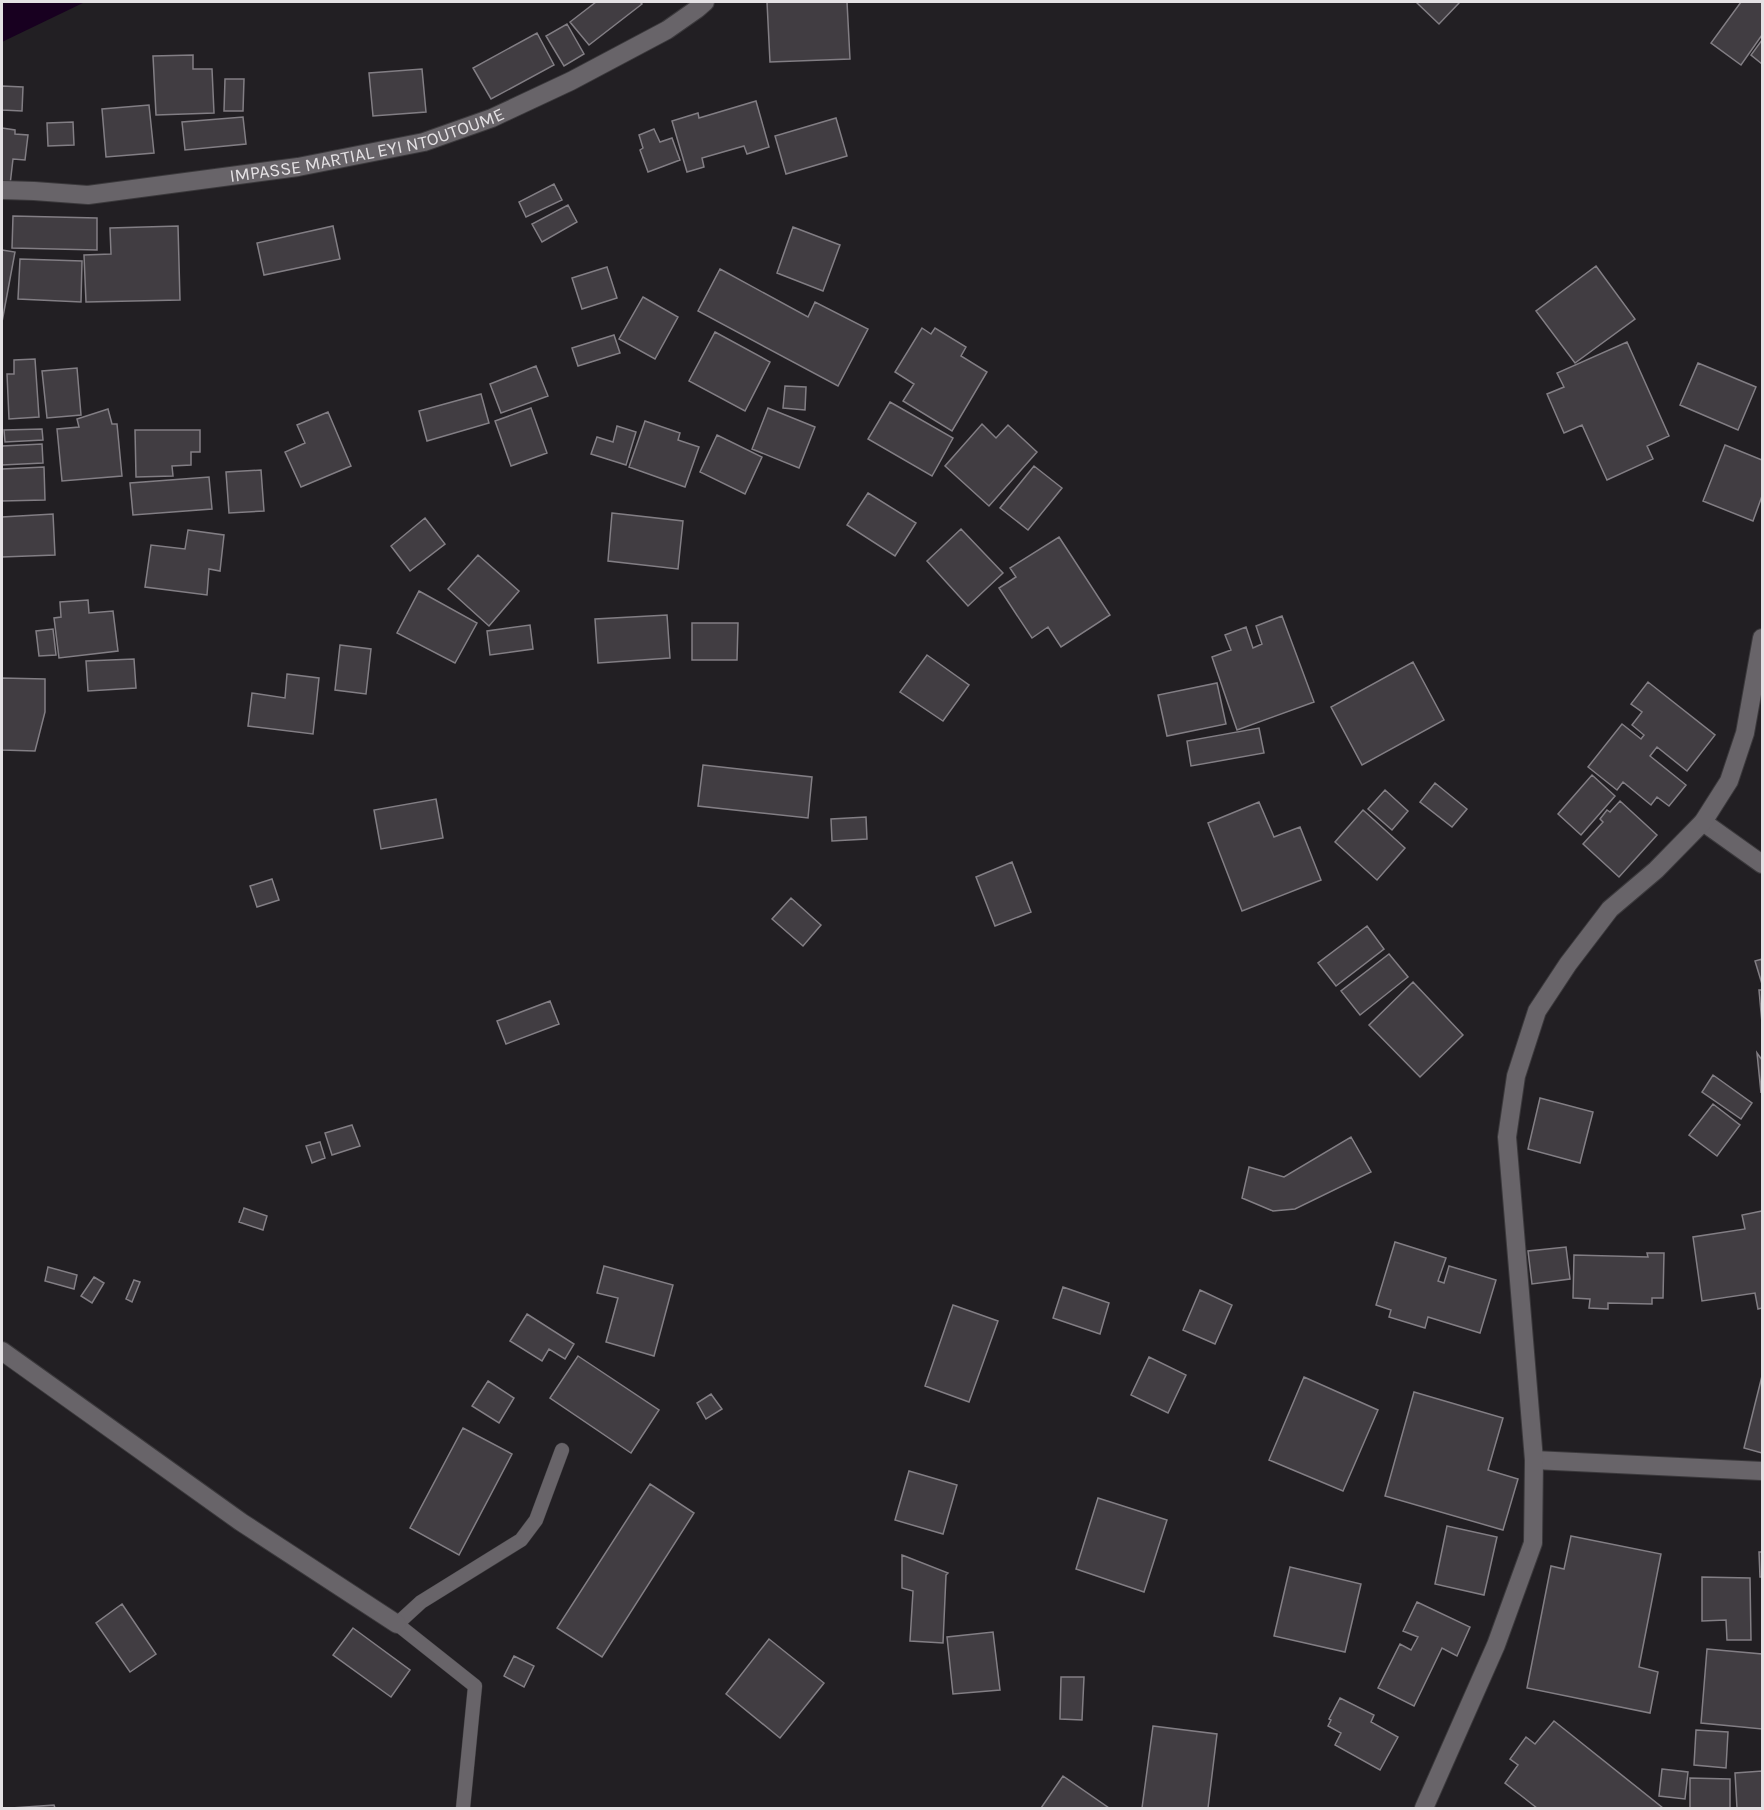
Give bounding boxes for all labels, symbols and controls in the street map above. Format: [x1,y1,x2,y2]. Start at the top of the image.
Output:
street label: IMPASSE MARTIAL EYI NTOUTOUME [228,103,508,187]

